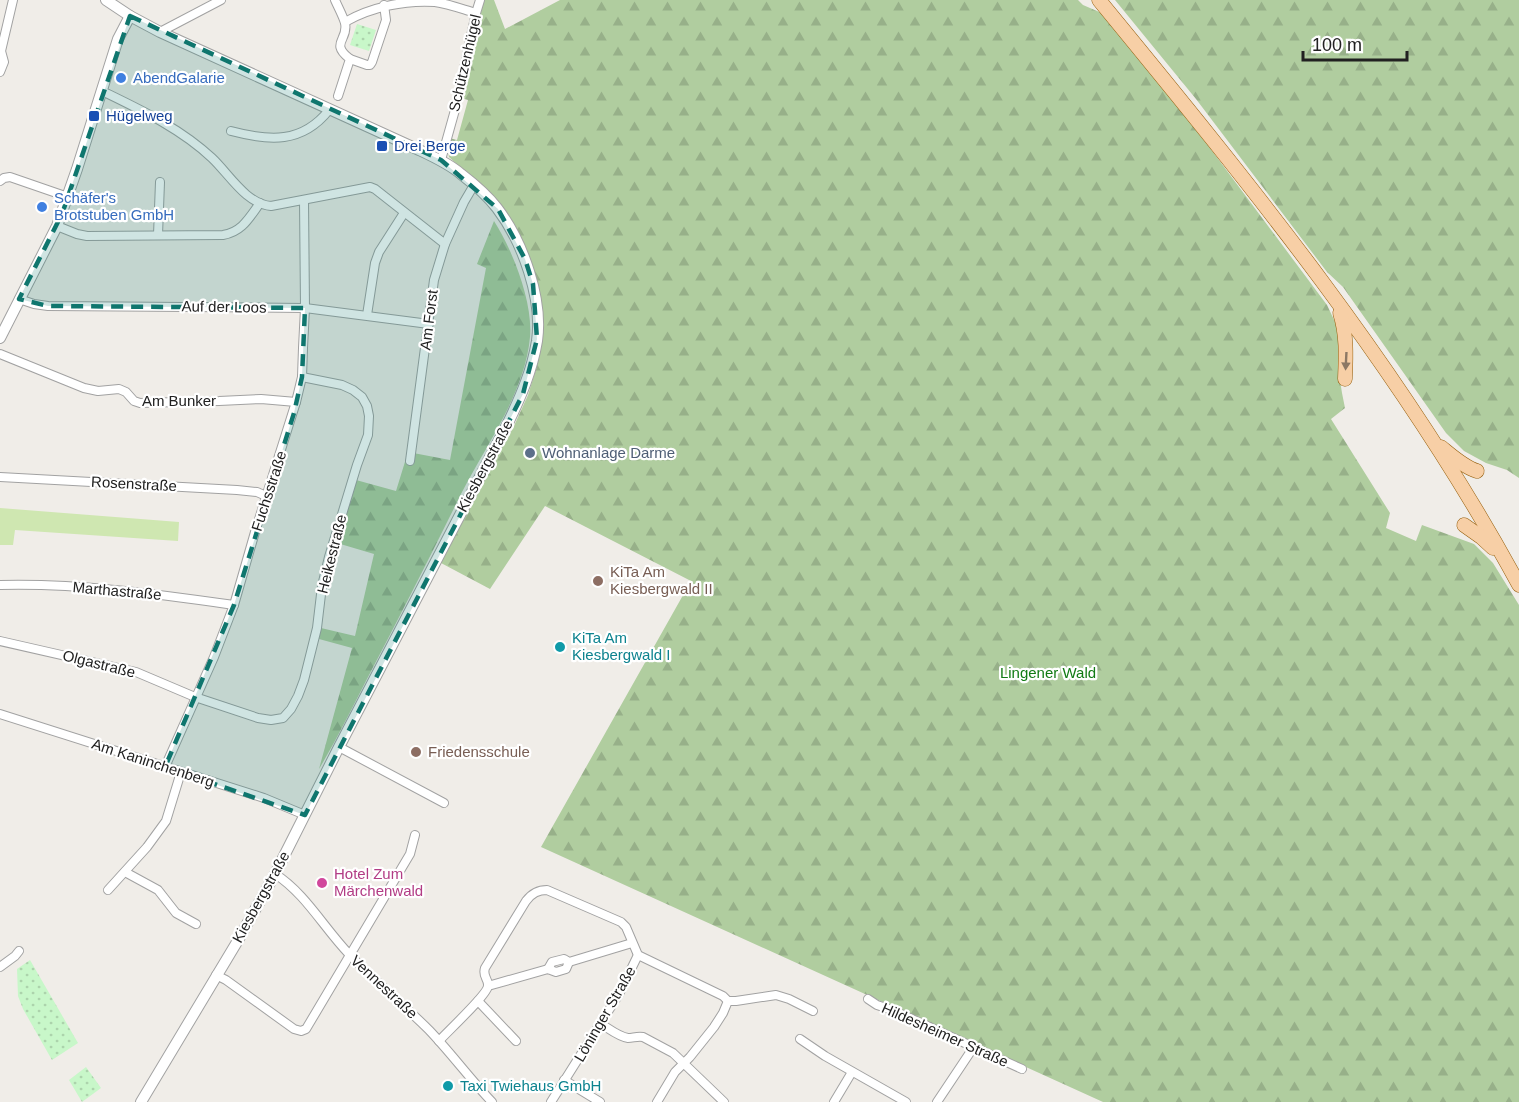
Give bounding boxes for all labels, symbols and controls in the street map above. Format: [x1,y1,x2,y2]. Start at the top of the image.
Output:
street label: Schützenhügel [445,13,484,113]
scale bar [1303,24,1406,62]
text: 100 m [1312,35,1362,55]
place label: AbendGalarie [133,69,225,86]
marker: AbendGalarie [114,71,128,85]
place label: Hügelweg [106,107,173,124]
marker: Hügelweg [87,109,101,123]
place label: Drei Berge [394,137,466,154]
marker: Drei Berge [375,139,389,153]
place label: Schäfer's Brotstuben GmbH [54,189,174,223]
marker: Schäfer's Brotstuben GmbH [35,200,49,214]
street label: Am Forst [416,288,441,351]
street label: Auf der Loos [181,297,267,316]
one-way arrow [1341,351,1350,370]
street label: Am Bunker [142,392,216,409]
street label: Kiesbergstraße [453,417,516,515]
place label: Wohnanlage Darme [542,444,675,461]
marker: Wohnanlage Darme [523,446,537,460]
street label: Fuchsstraße [248,449,289,533]
street label: Rosenstraße [91,473,177,494]
street label: Heikestraße [313,513,350,595]
place label: KiTa Am Kiesbergwald II [610,563,713,597]
marker: KiTa Am Kiesbergwald II [591,574,605,588]
street label: Marthastraße [72,578,162,603]
place label: KiTa Am Kiesbergwald I [572,629,670,663]
marker: KiTa Am Kiesbergwald I [553,640,567,654]
street label: Olgastraße [61,646,137,681]
park label: Lingener Wald [1000,664,1096,681]
street label: Am Kaninchenberg [90,735,216,790]
place label: Friedensschule [428,743,530,760]
marker: Friedensschule [409,745,423,759]
street label: Kiesbergstraße [228,848,293,945]
place label: Hotel Zum Märchenwald [334,865,423,899]
marker: Hotel Zum Märchenwald [315,876,329,890]
street label: Vennestraße [347,951,421,1022]
street label: Löninger Straße [570,963,639,1065]
street label: Hildesheimer Straße [879,999,1011,1070]
place label: Taxi Twiehaus GmbH [460,1077,601,1094]
marker: Taxi Twiehaus GmbH [441,1079,455,1093]

